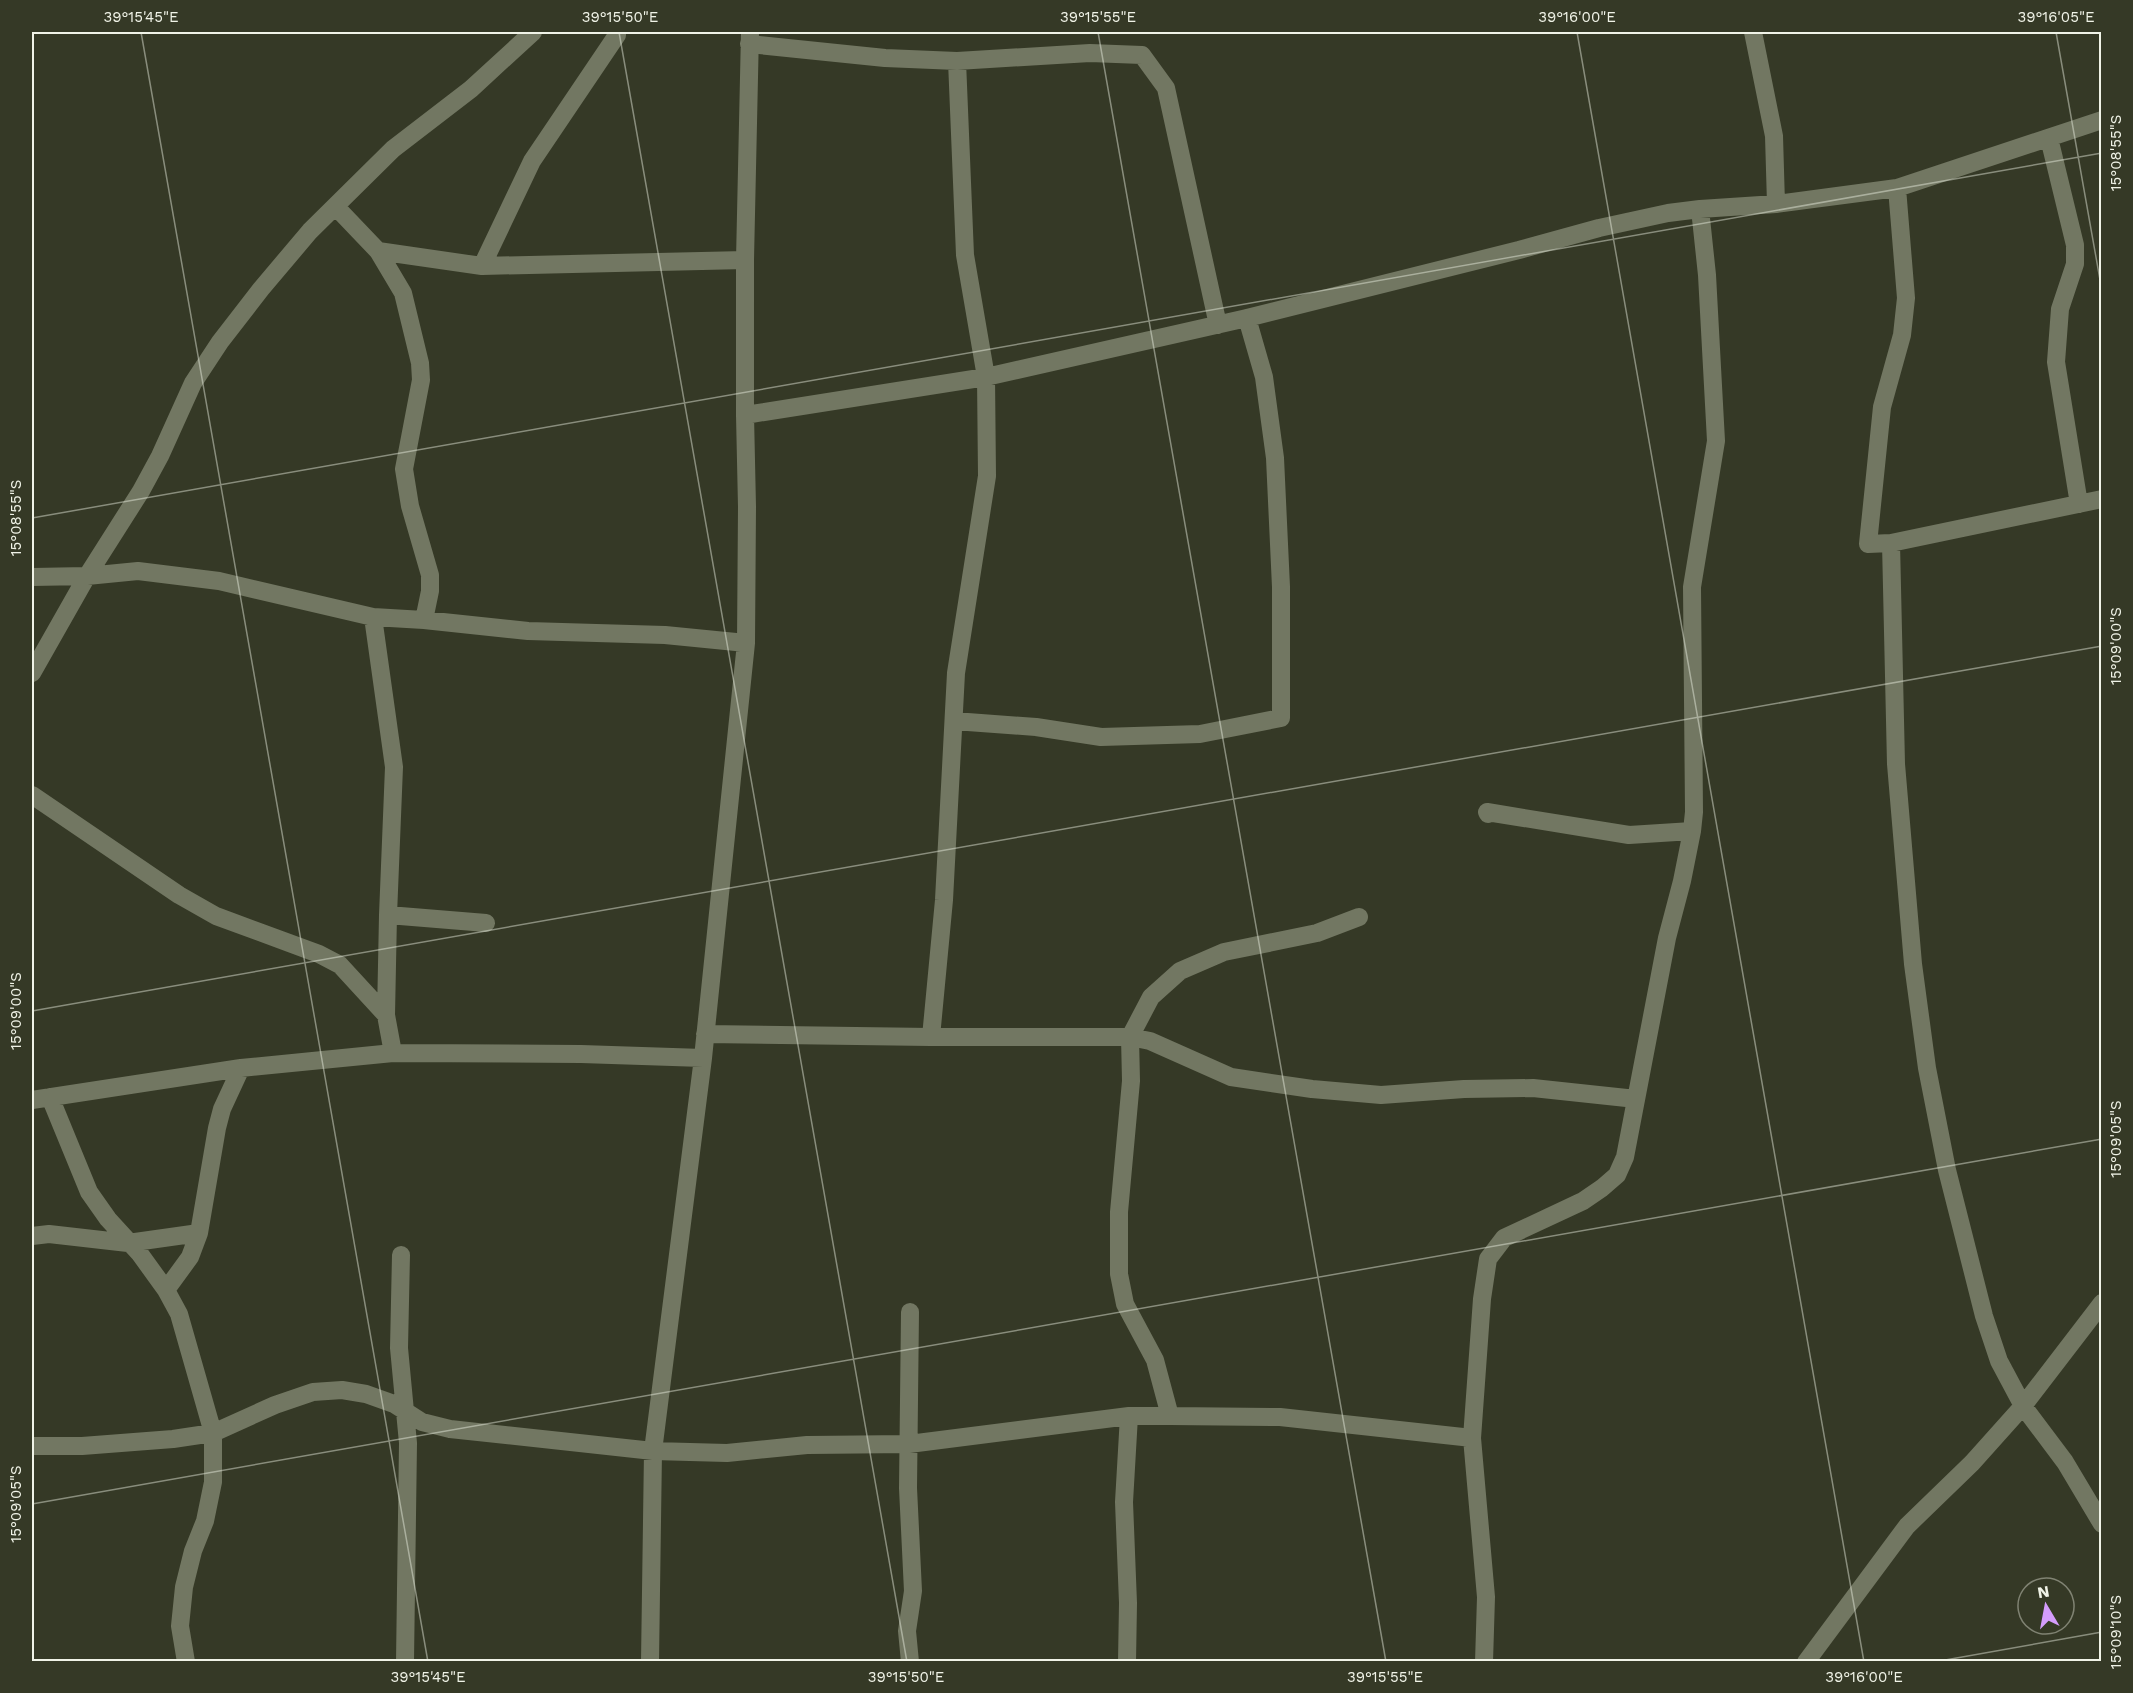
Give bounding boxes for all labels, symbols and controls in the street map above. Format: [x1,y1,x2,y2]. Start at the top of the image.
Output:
text: 39°15'45"E [103,8,179,26]
text: 39°15'50"E [582,8,658,26]
text: 39°15'55"E [1060,8,1136,26]
text: 39°16'00"E [1538,8,1616,26]
text: 39°16'05"E [2017,8,2095,26]
text: 15°08'55"S [2107,115,2125,191]
text: 15°08'55"S [7,480,25,556]
text: 15°09'00"S [2107,607,2125,685]
text: 15°09'00"S [7,972,25,1050]
text: 15°09'05"S [2107,1100,2125,1178]
text: 15°09'05"S [7,1465,25,1543]
north arrow [2016,1576,2076,1636]
text: N [2036,1581,2051,1602]
text: 15°09'10"S [2107,1595,2125,1669]
text: 39°15'45"E [390,1668,466,1686]
text: 39°15'50"E [868,1668,944,1686]
text: 39°15'55"E [1347,1668,1423,1686]
text: 39°16'00"E [1825,1668,1903,1686]

